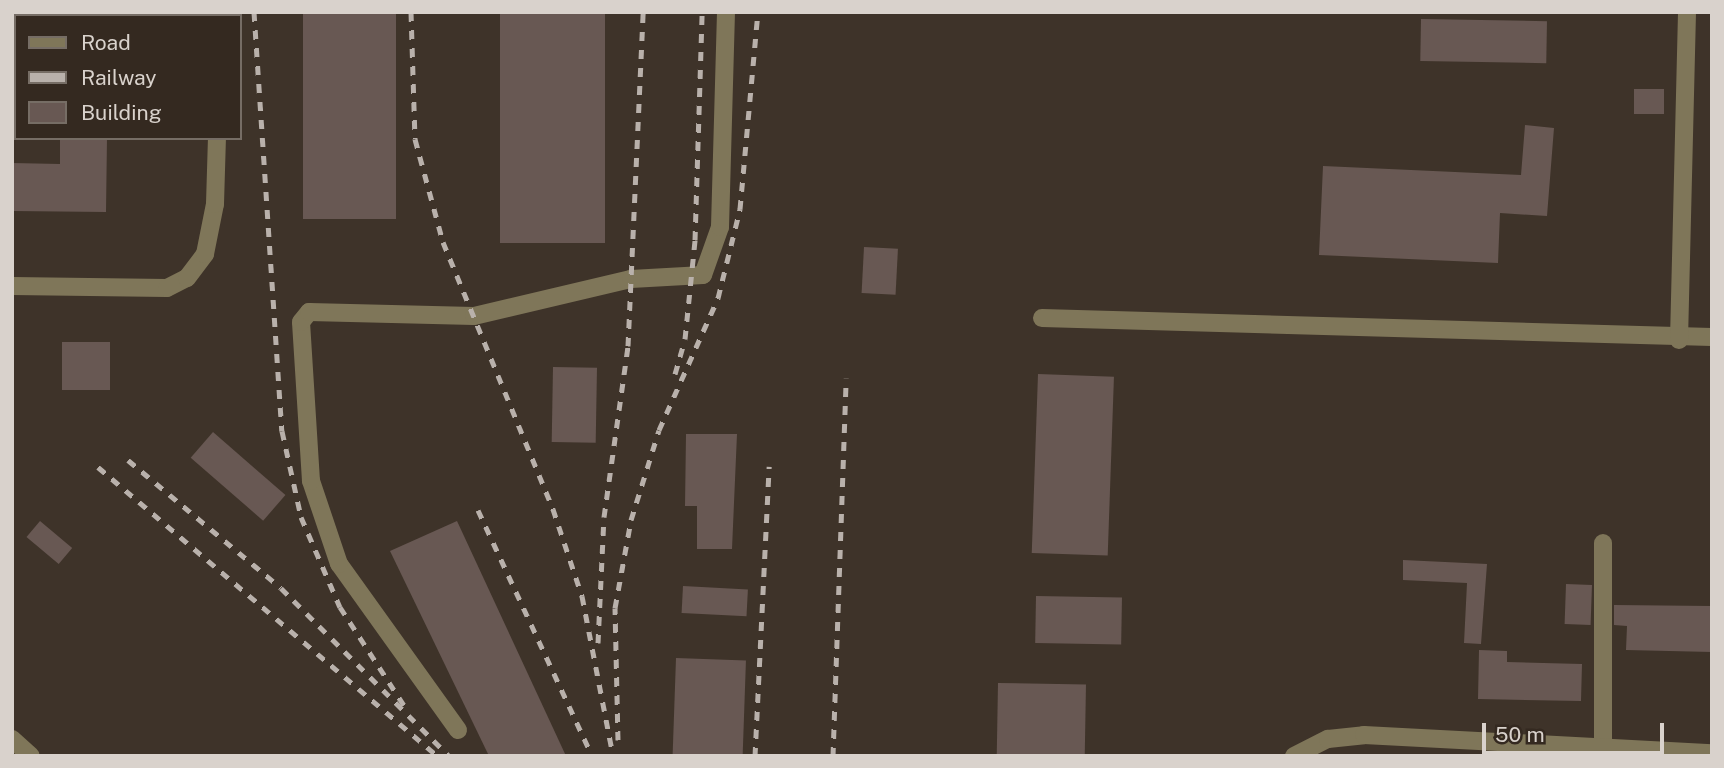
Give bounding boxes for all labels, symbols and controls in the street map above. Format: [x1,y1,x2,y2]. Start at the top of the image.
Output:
legend [14,14,242,140]
text: Road [81,30,131,55]
text: Railway [81,65,157,90]
text: Building [81,100,162,125]
scale bar [1486,708,1668,752]
text: 50 m [1495,722,1545,747]

